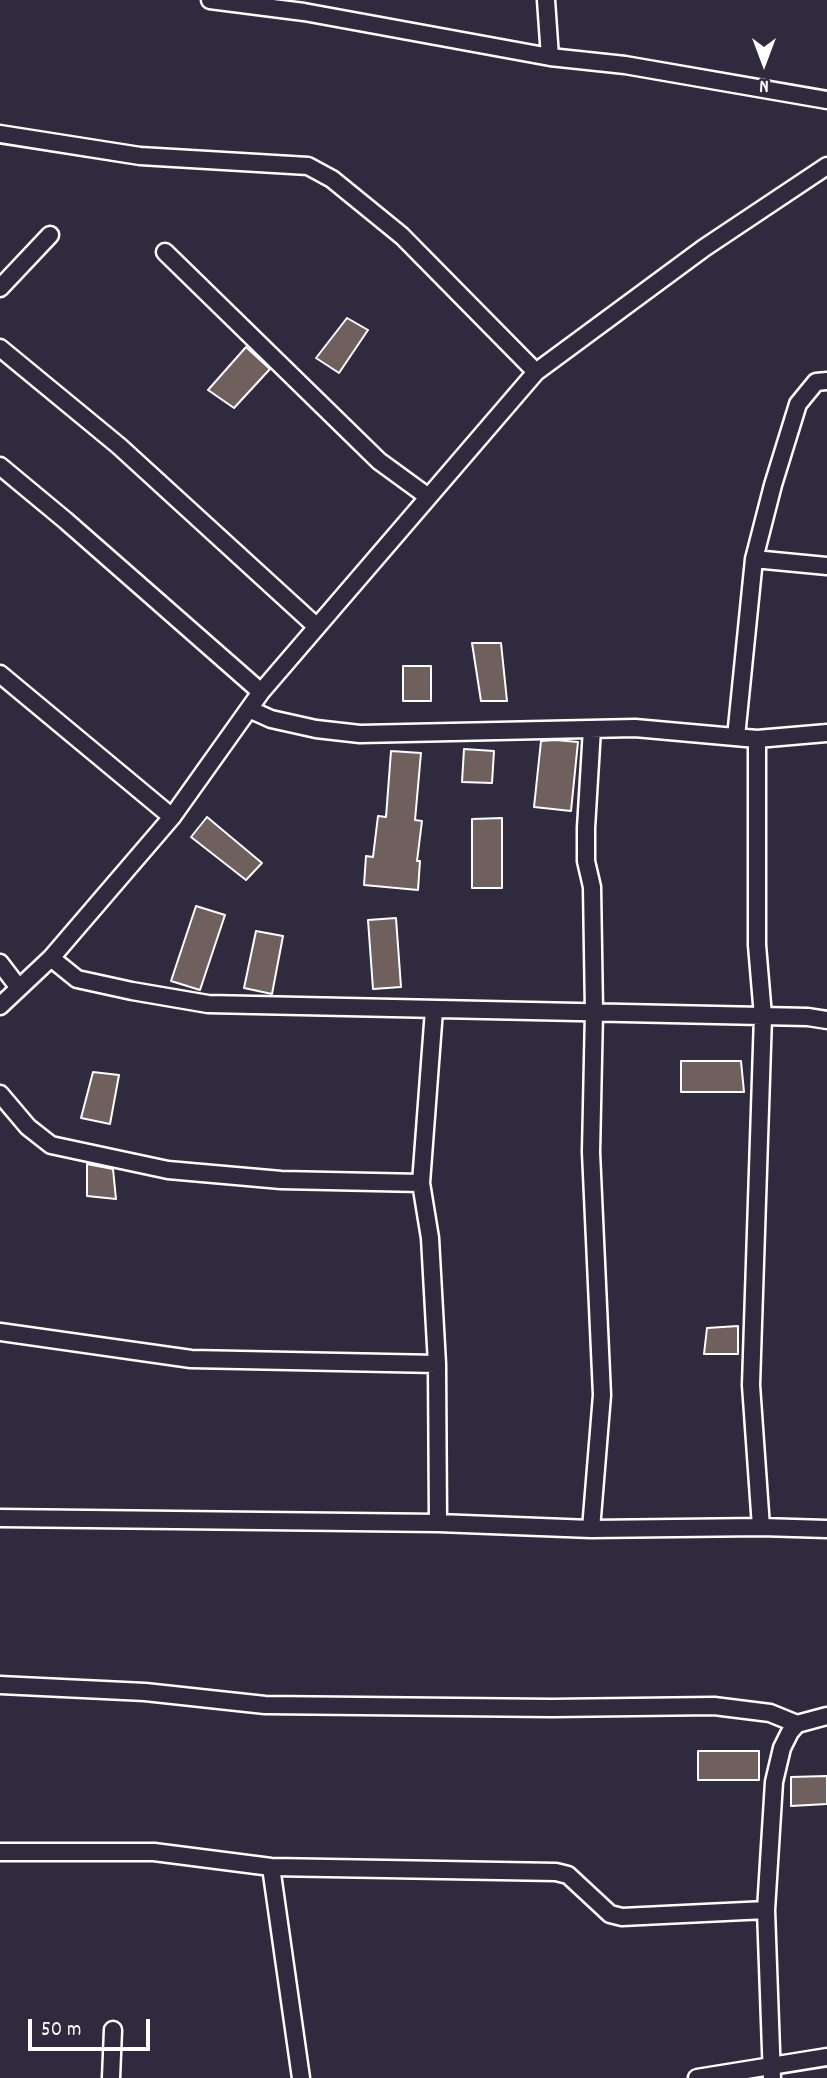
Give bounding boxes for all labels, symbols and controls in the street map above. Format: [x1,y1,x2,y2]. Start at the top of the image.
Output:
north arrow [729,28,799,98]
text: N [759,71,769,98]
scale bar [32,2004,154,2048]
text: 50 m [41,2016,81,2046]

